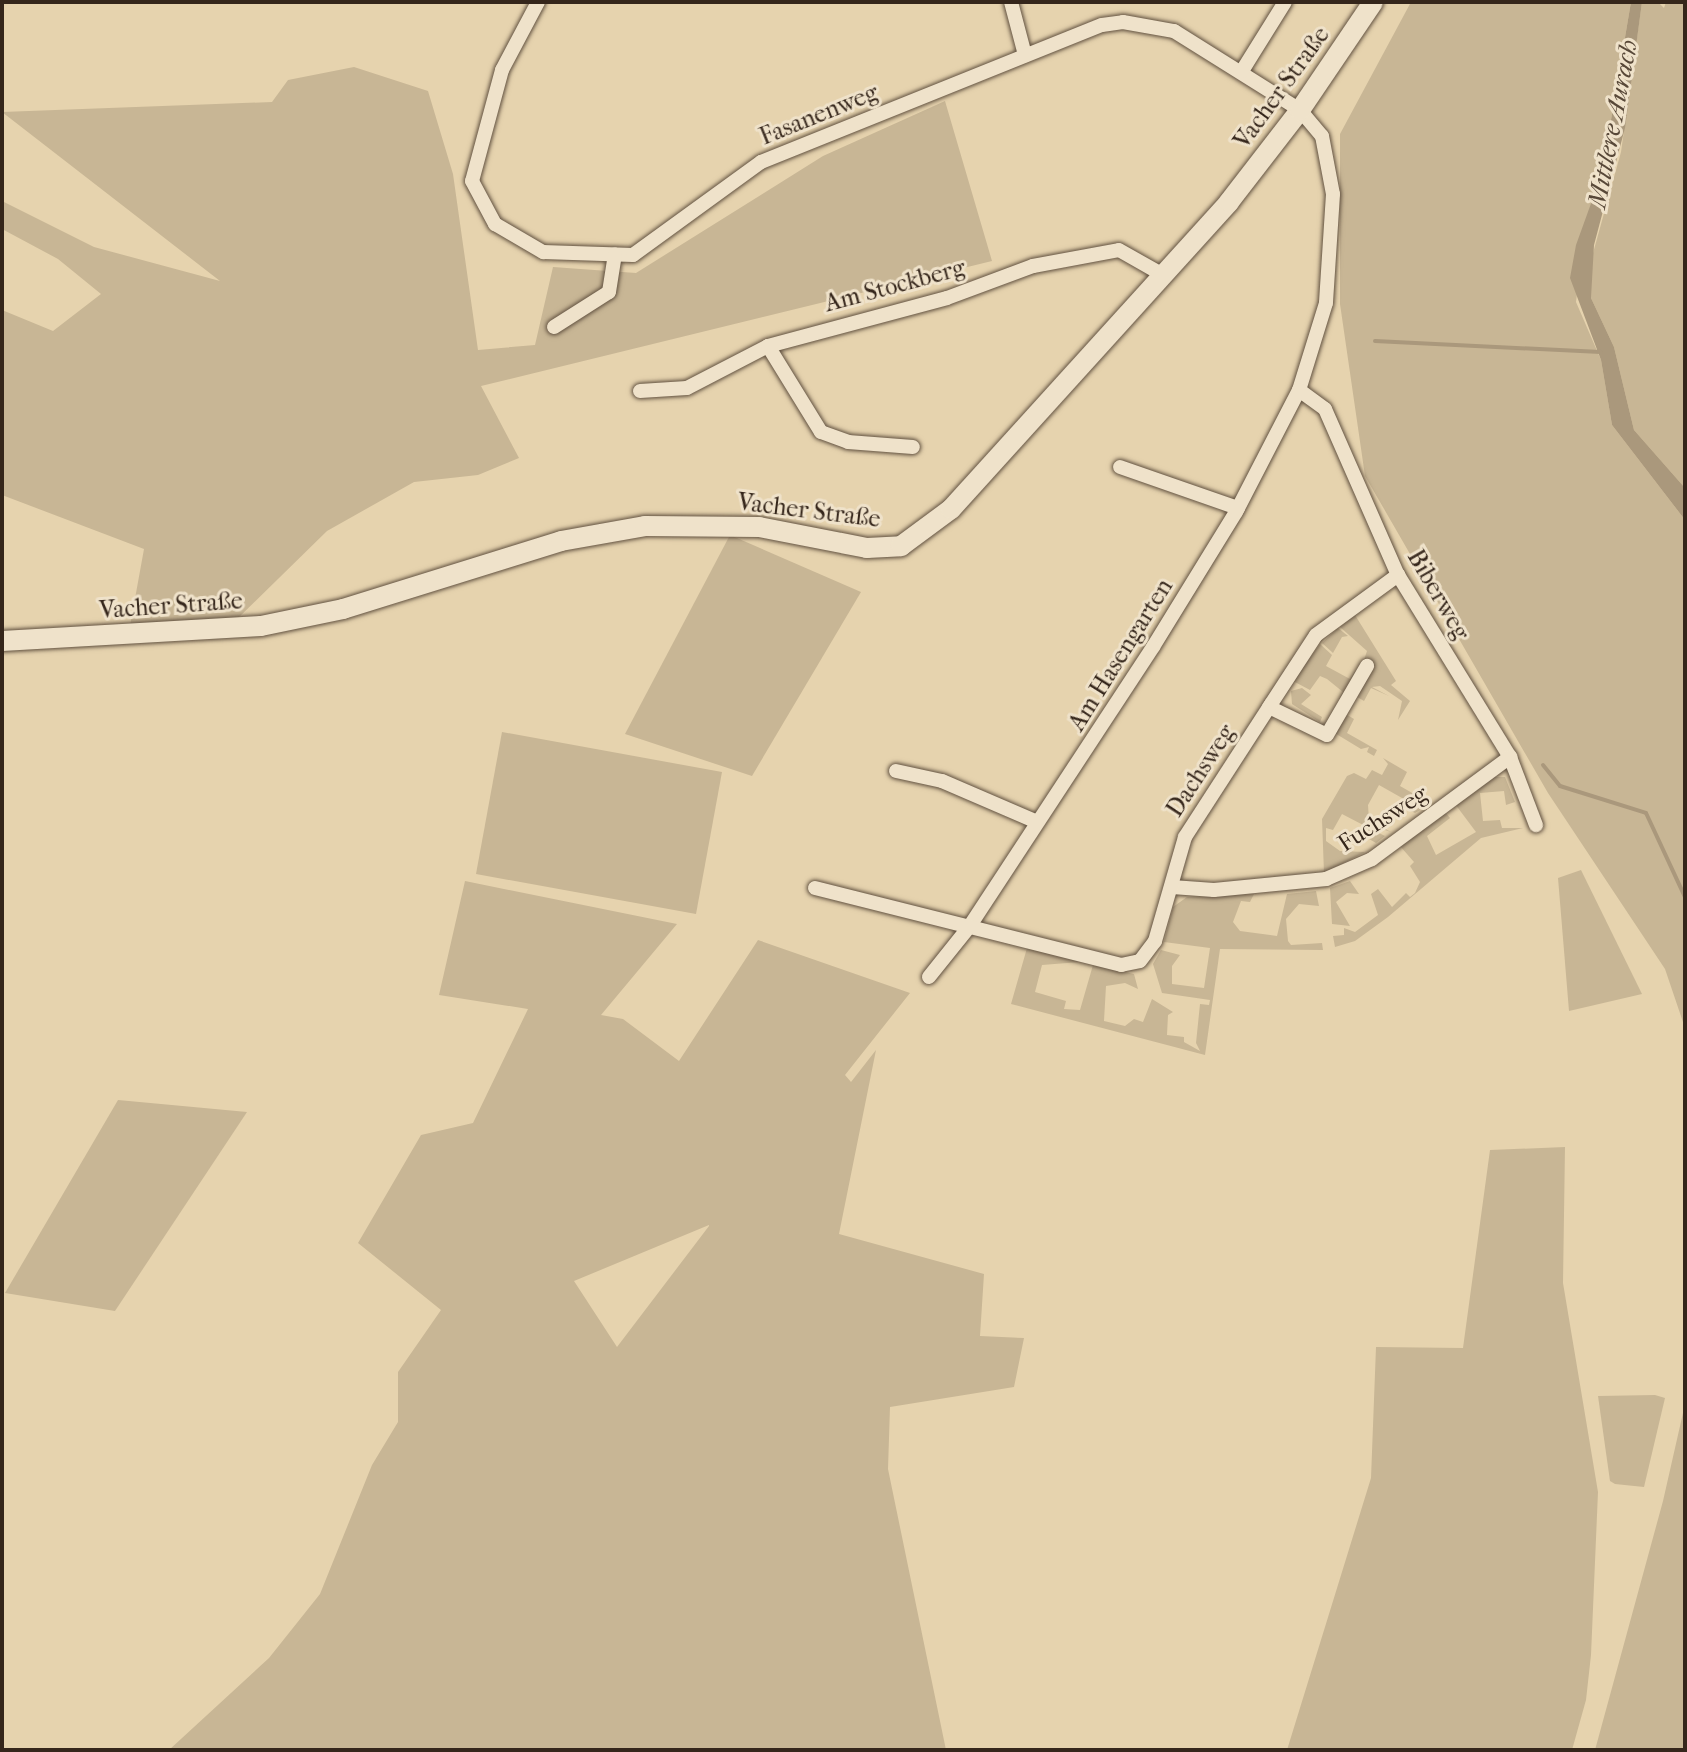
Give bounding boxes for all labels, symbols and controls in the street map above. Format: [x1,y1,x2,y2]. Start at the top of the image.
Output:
street label: Vacher Straße [1228,21,1336,155]
water label: Mittlere Aurach [1581,37,1645,211]
street label: Fasanenweg [756,78,882,152]
street label: Am Stockberg [822,253,968,319]
street label: Vacher Straße [736,488,882,534]
street label: Biberweg [1401,545,1475,645]
street label: Am Hasengarten [1063,574,1179,736]
street label: Vacher Straße [98,587,244,625]
street label: Dachsweg [1161,719,1241,823]
street label: Fuchsweg [1333,779,1433,859]

